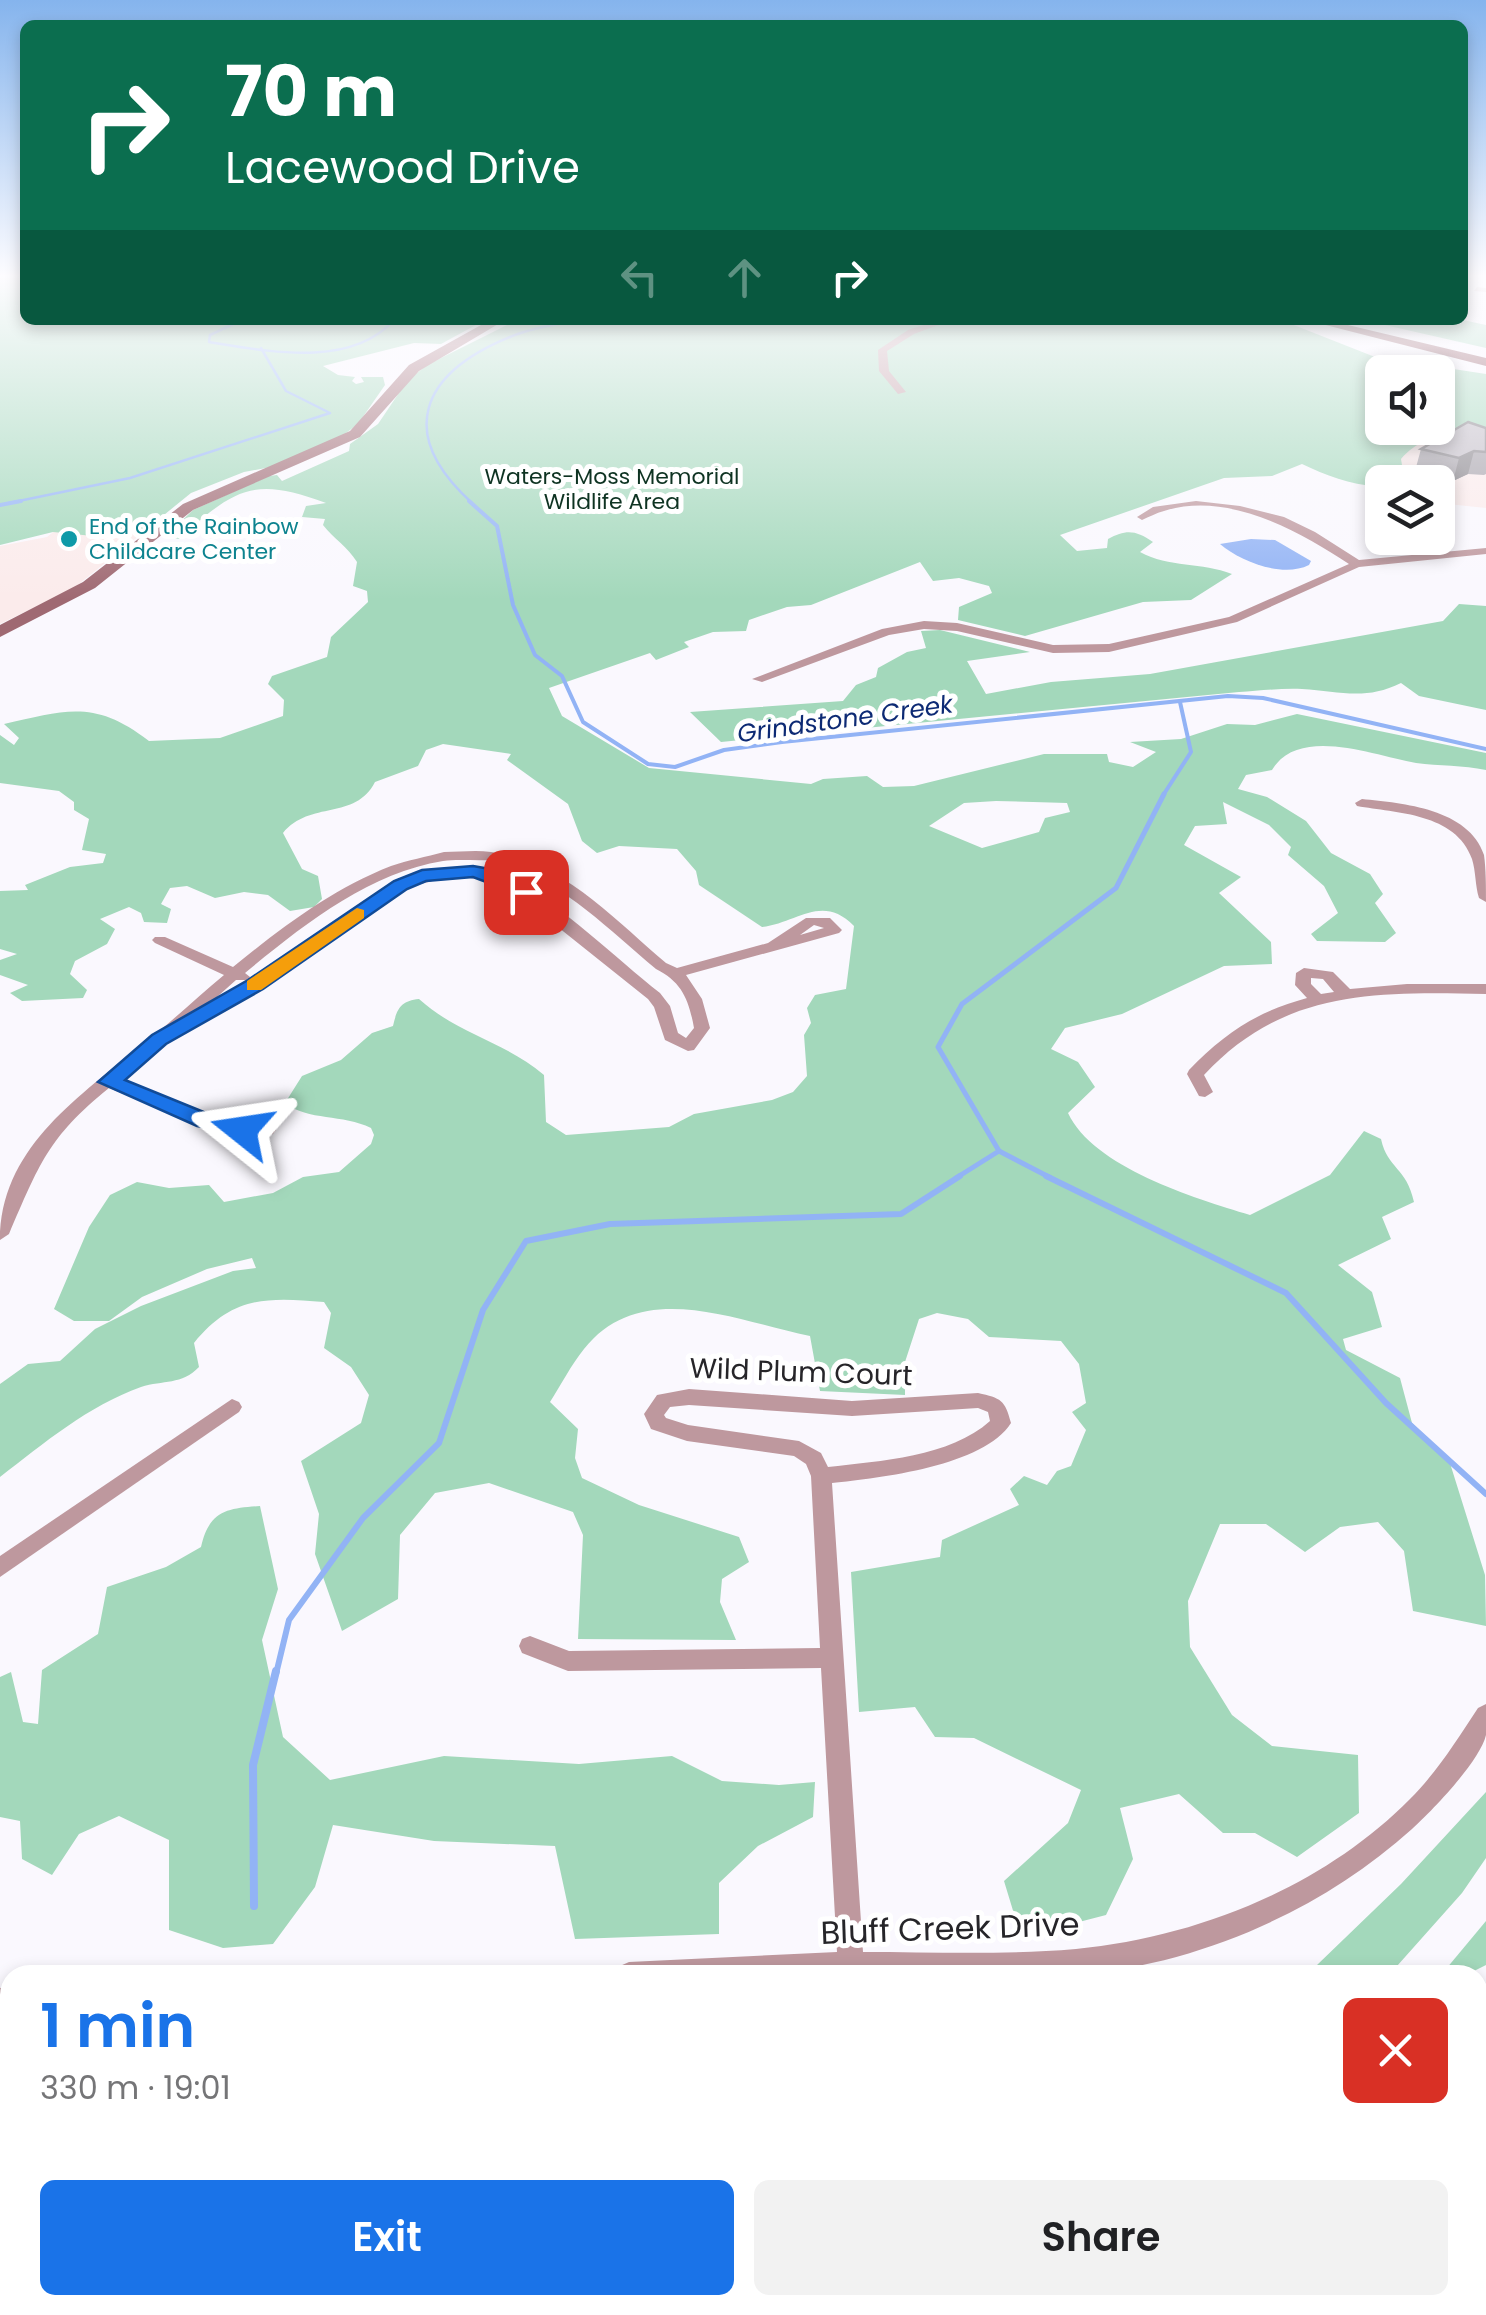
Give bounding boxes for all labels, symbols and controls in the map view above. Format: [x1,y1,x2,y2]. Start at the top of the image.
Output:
text: 70 m [225,42,397,141]
icon: right [60,60,190,190]
text: Lacewood Drive [225,136,580,199]
icon: left [612,250,667,305]
icon: ahead [717,250,772,305]
icon: right [822,250,877,305]
map controls [1365,355,1455,555]
button: sound [1365,355,1455,445]
park label: Waters-Moss Memorial Wildlife Area [485,461,739,517]
button: layers [1365,465,1455,555]
place label: End of the Rainbow Childcare Center [89,511,299,567]
marker: End of the Rainbow Childcare Center [58,528,80,550]
water label: Grindstone Creek [735,686,956,751]
pin [484,850,569,935]
icon: arrive [499,865,554,920]
position arrow [190,1078,294,1182]
street label: Wild Plum Court [689,1349,913,1395]
street label: Bluff Creek Drive [820,1901,1080,1955]
text: 1 min [40,1984,195,2068]
button: close [1343,1998,1448,2103]
text: 330 m · 19:01 [40,2065,231,2110]
button: Exit [40,2180,734,2295]
button: Share [754,2180,1448,2295]

